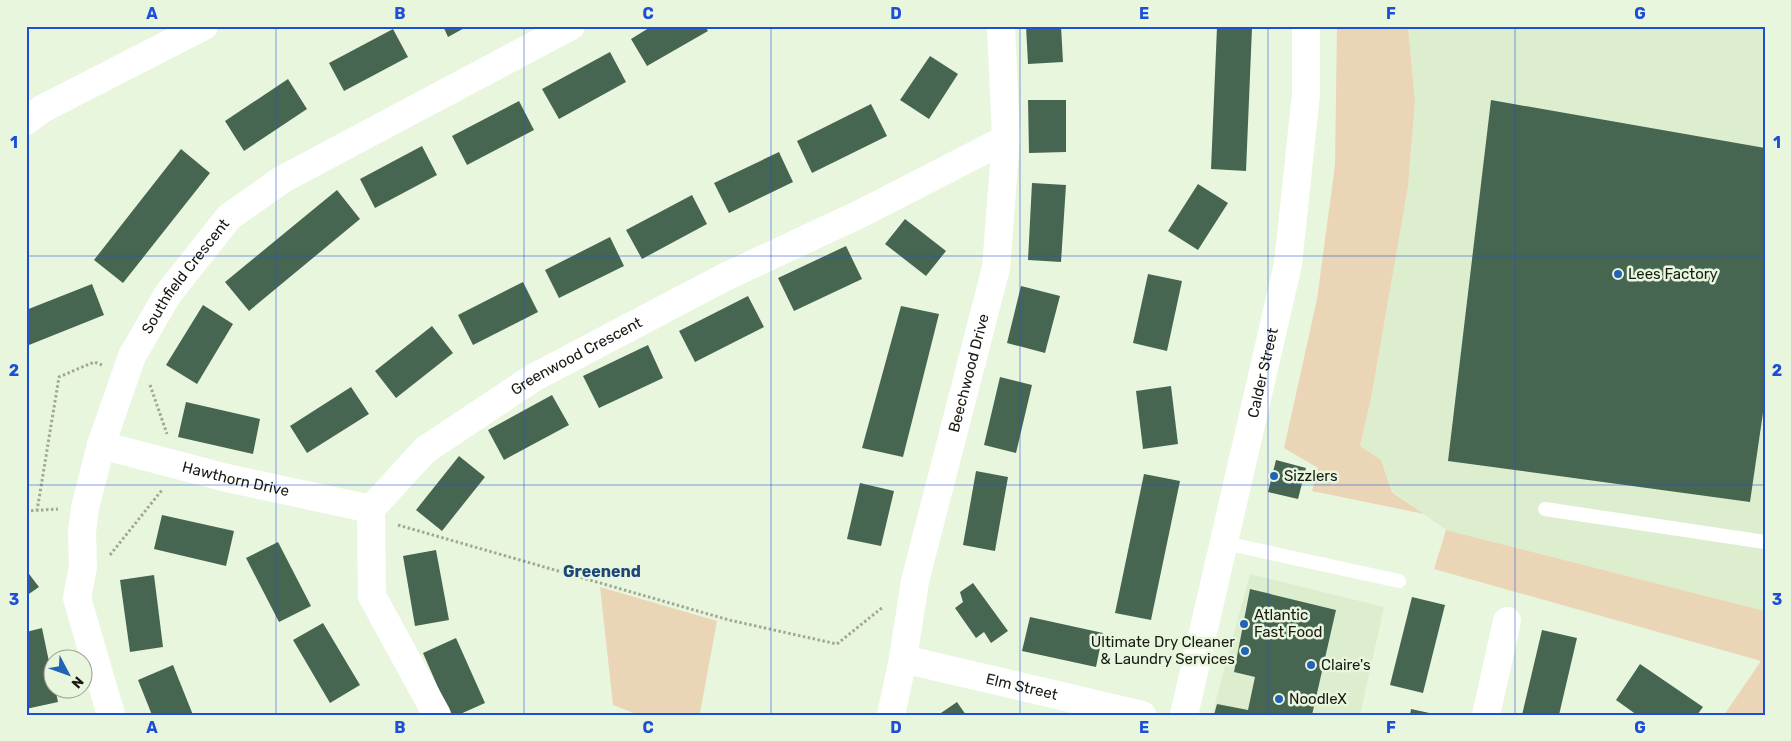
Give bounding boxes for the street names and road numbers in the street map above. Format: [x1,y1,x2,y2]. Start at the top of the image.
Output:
street label: Southfield Crescent [138,215,233,337]
street label: Beechwood Drive [945,312,993,434]
street label: Greenwood Crescent [508,313,645,399]
street label: Calder Street [1244,326,1282,420]
street label: Hawthorn Drive [180,458,291,500]
street label: Elm Street [984,670,1060,704]

